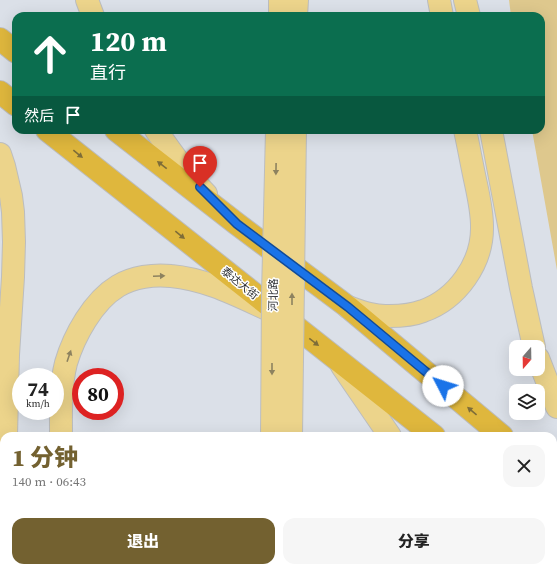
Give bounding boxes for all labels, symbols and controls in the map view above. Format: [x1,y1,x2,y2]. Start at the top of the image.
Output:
text: 120 m [90,22,167,60]
icon: ahead [24,28,76,80]
text: 直行 [90,60,126,85]
icon: arrive [62,104,84,126]
text: 然后 [24,105,54,126]
pin [183,146,217,187]
one-way arrow [72,150,83,159]
icon: arrive [189,152,211,174]
one-way arrow [156,161,167,169]
one-way arrow [273,163,279,176]
one-way arrow [174,231,185,240]
street label: 泰达大街 [218,264,262,303]
one-way arrow [153,273,166,279]
street label: 河北路 [266,278,281,312]
one-way arrow [289,292,295,305]
one-way arrow [309,338,320,346]
north arrow [509,340,545,376]
map controls [509,340,545,420]
one-way arrow [66,349,72,361]
one-way arrow [269,363,275,376]
position arrow [422,365,464,407]
speed limit sign: 80 [72,368,124,420]
text: 74 [27,375,49,403]
button: layers [509,384,545,420]
text: km/h [26,397,50,410]
one-way arrow [467,407,477,415]
text: 1 分钟 [12,441,78,474]
button: close [503,445,545,487]
text: 140 m · 06:43 [12,473,86,490]
button: 退出 [12,518,275,564]
button: 分享 [283,518,545,564]

